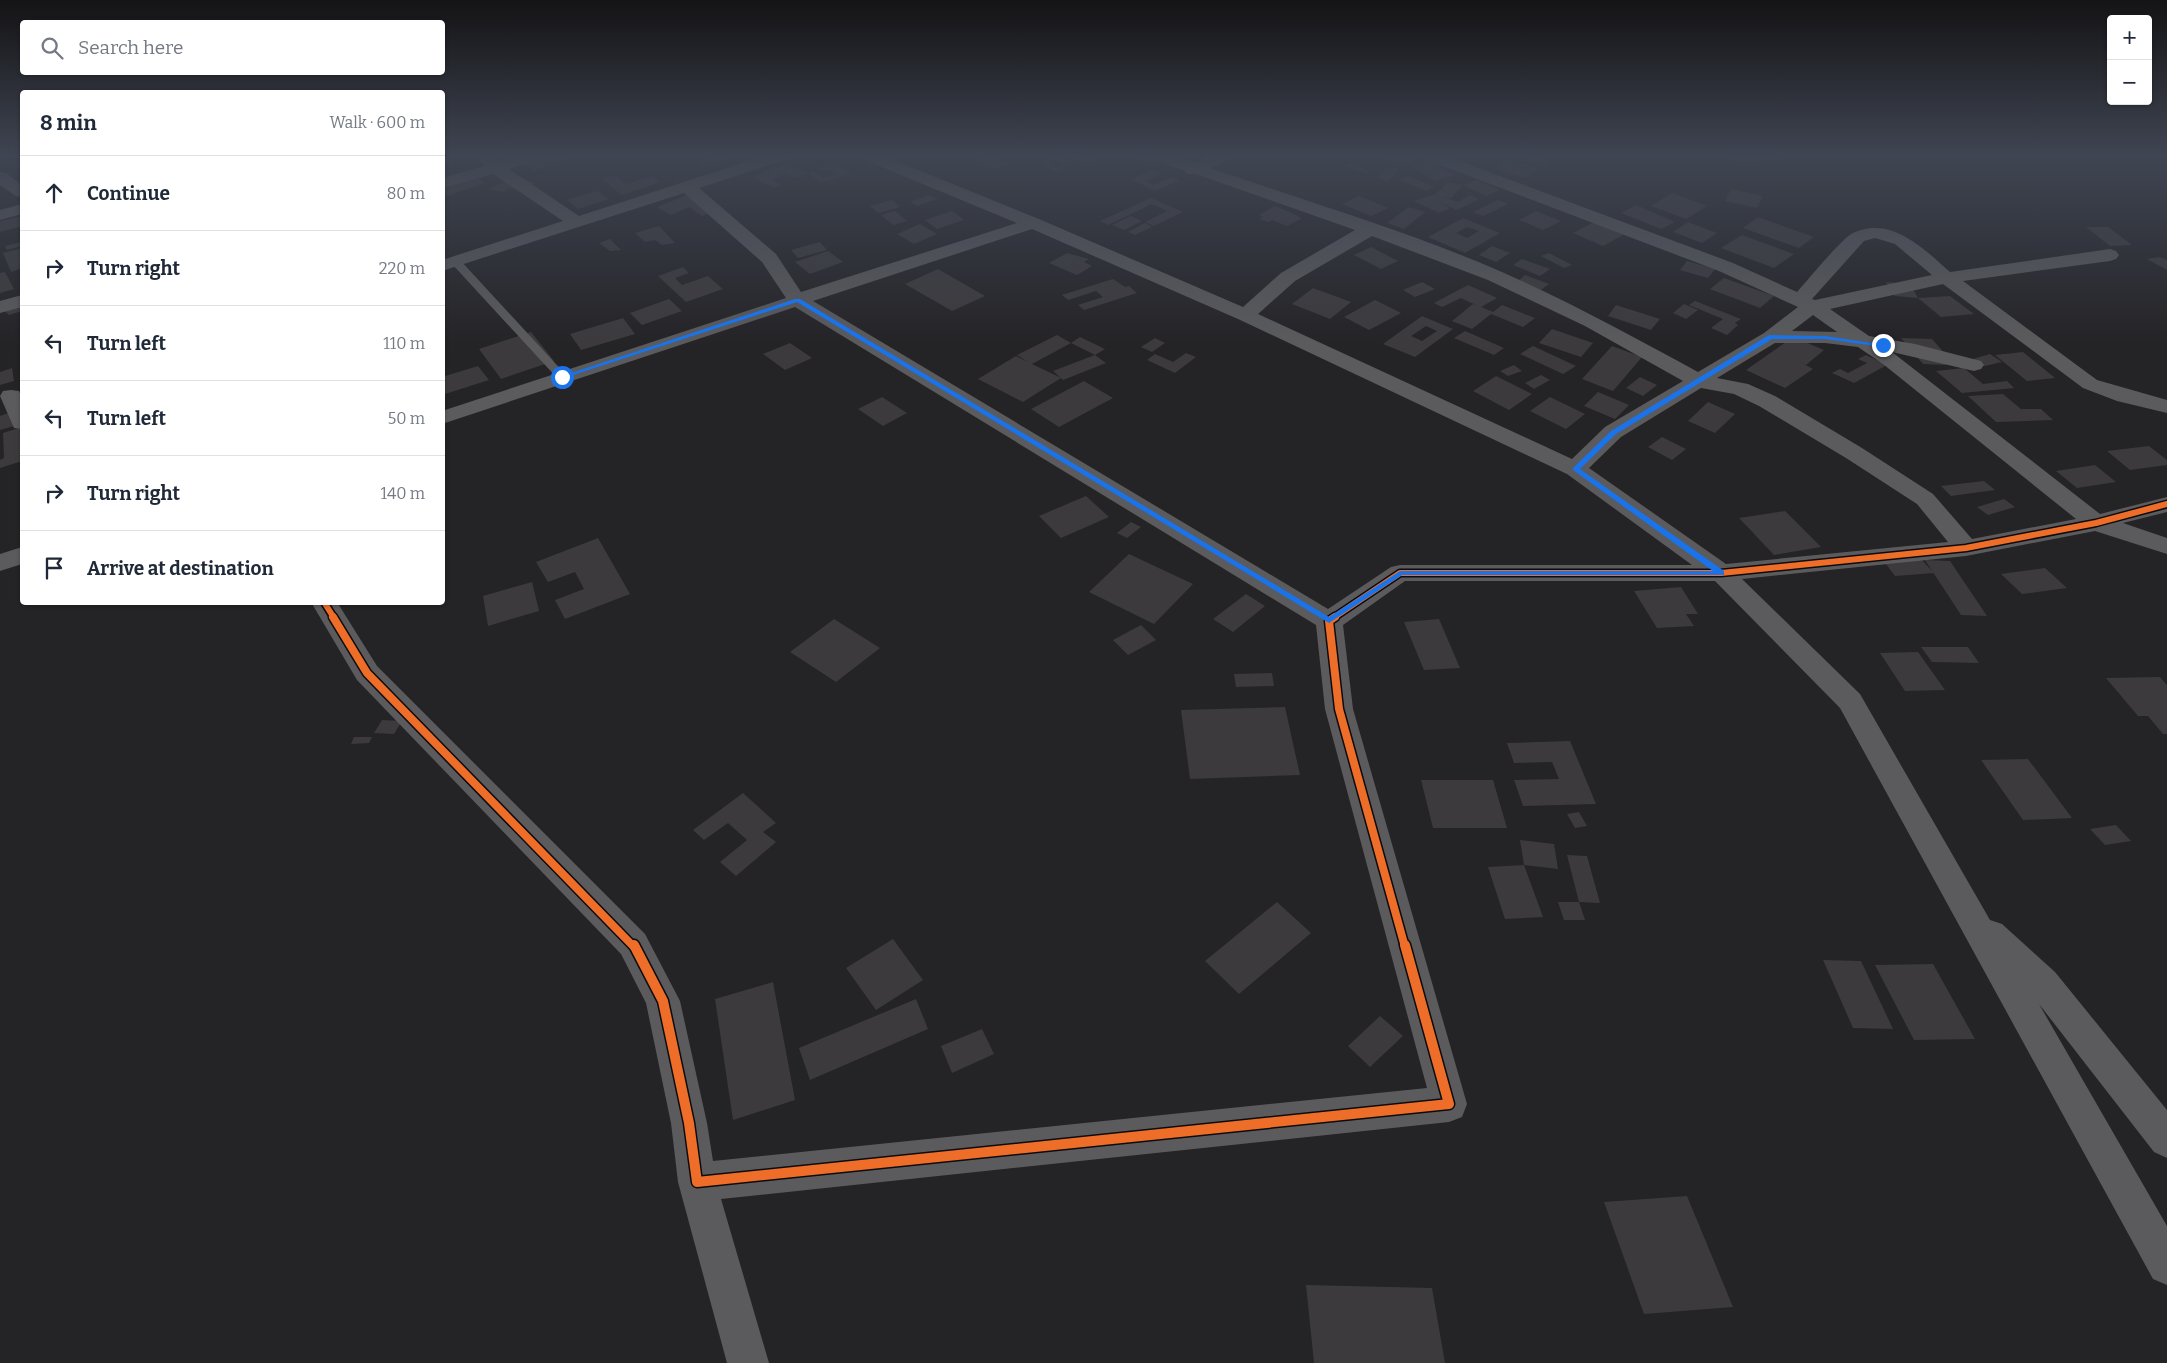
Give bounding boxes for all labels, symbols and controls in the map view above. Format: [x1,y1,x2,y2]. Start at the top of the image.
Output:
map controls [2107,15,2152,105]
button: + [2107,15,2152,60]
search box [20,20,445,75]
icon: search [38,34,66,62]
text: Search here [78,36,183,59]
button: − [2107,60,2152,105]
text: 8 min [40,110,97,136]
text: Walk · 600 m [329,113,425,132]
icon: ahead [40,179,68,207]
text: Continue [87,182,170,205]
text: 80 m [387,184,425,203]
icon: right [40,254,68,282]
text: Turn right [87,257,180,280]
text: 220 m [379,259,425,278]
icon: left [40,329,68,357]
text: Turn left [87,332,166,355]
text: 110 m [383,334,425,353]
route end [1872,334,1895,357]
route start [551,366,574,389]
icon: left [40,404,68,432]
text: Turn left [87,407,166,430]
text: 50 m [388,409,425,428]
icon: right [40,479,68,507]
text: Turn right [87,482,180,505]
text: 140 m [380,484,425,503]
icon: arrive [40,554,68,582]
text: Arrive at destination [87,557,274,580]

